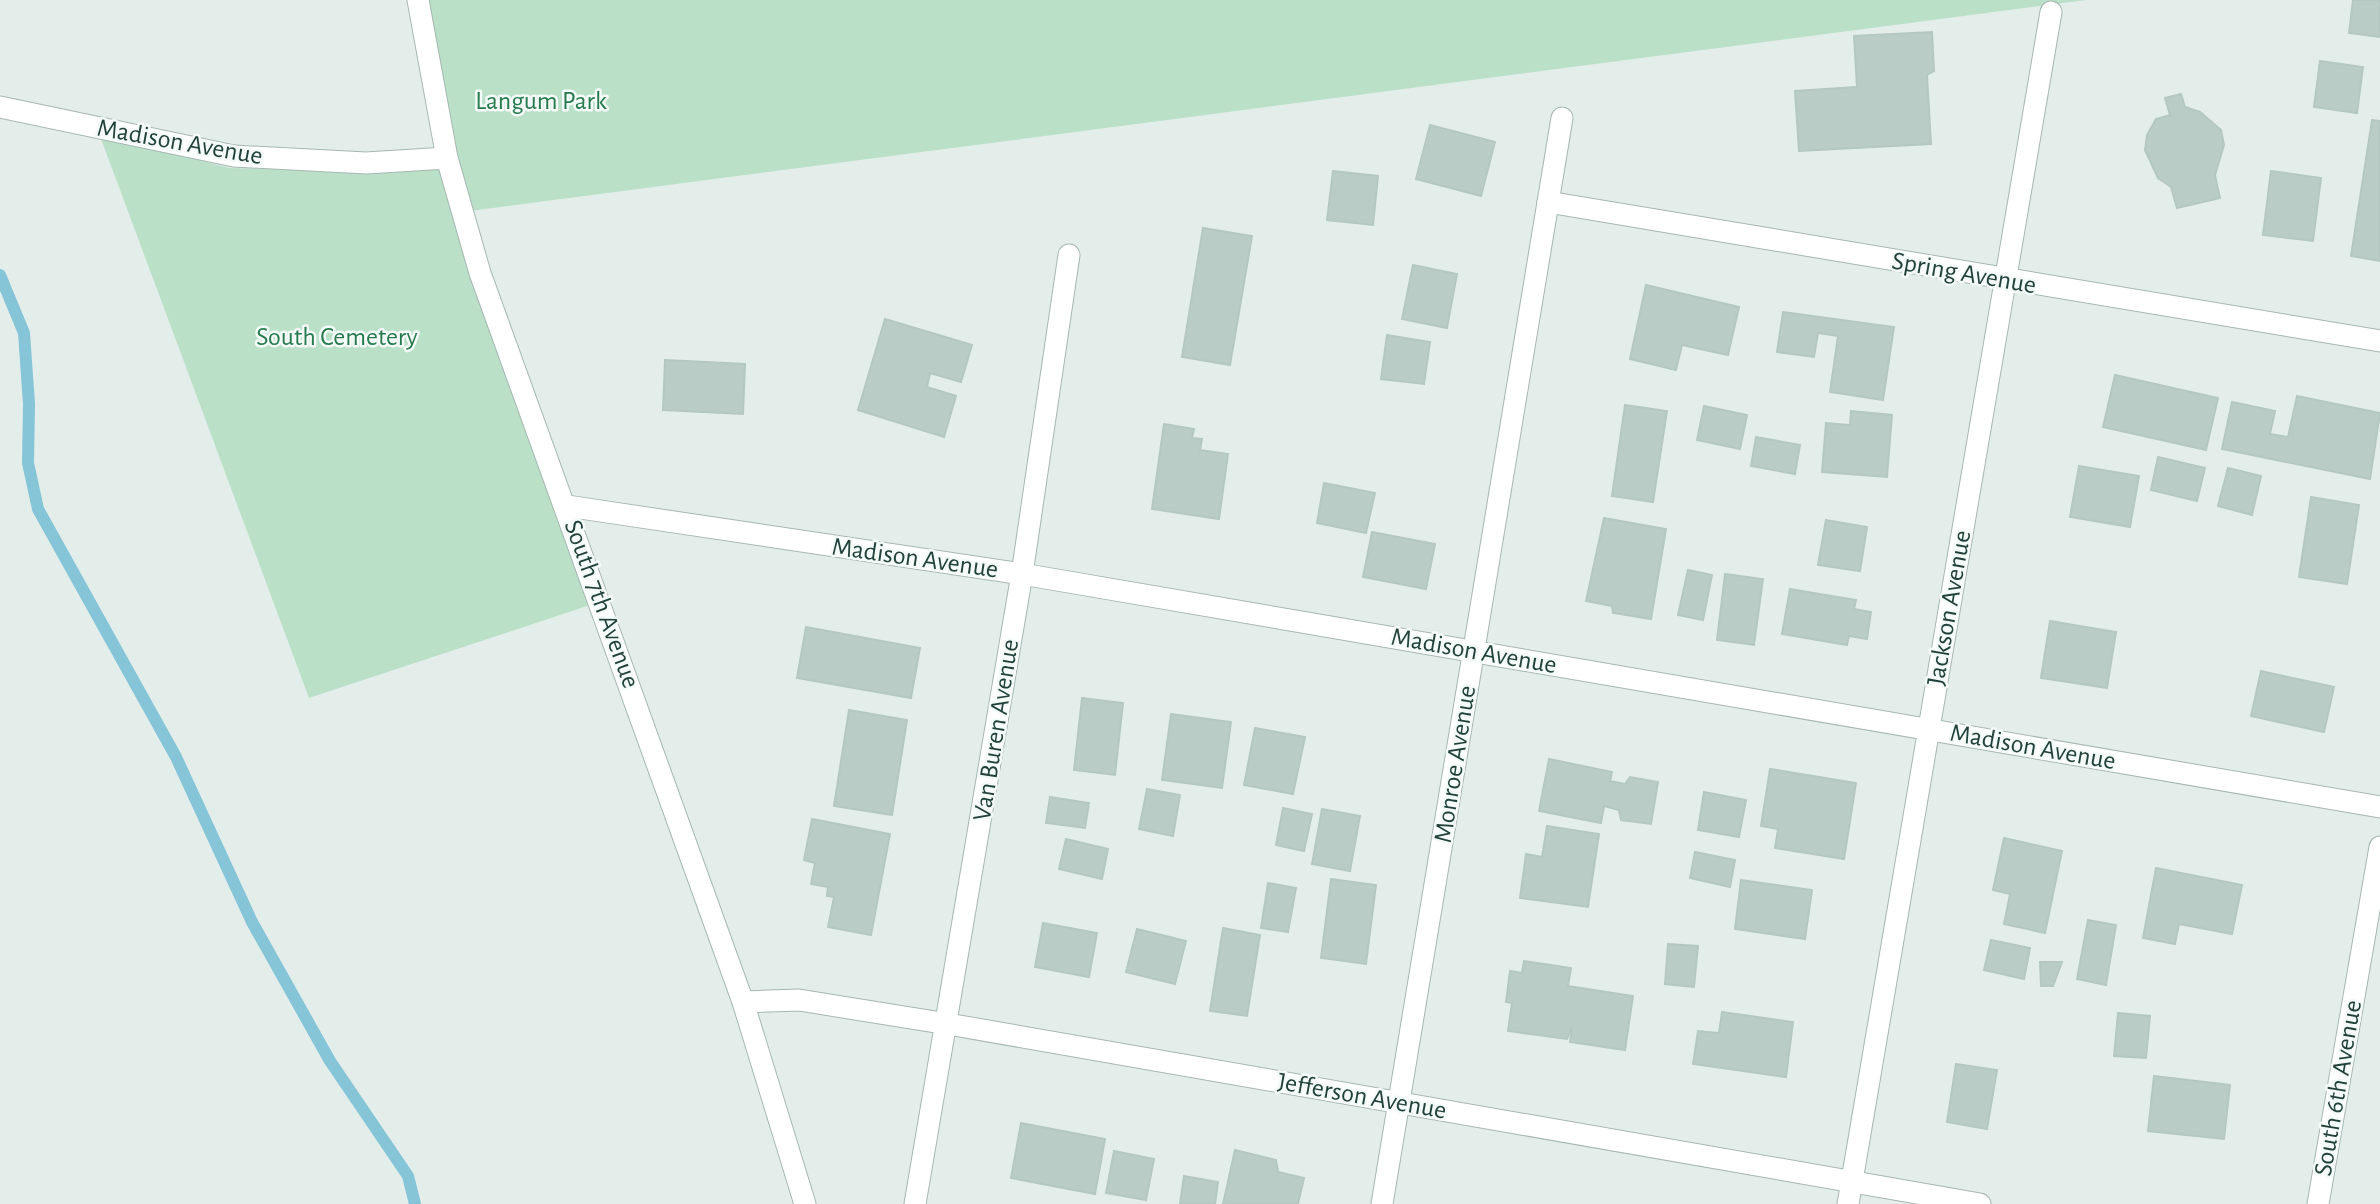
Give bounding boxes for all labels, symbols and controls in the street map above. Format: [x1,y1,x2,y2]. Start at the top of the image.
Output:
park label: Langum Park [475,88,607,114]
street label: Madison Avenue [95,115,265,169]
street label: Spring Avenue [1890,248,2038,298]
park label: South Cemetery [256,324,418,350]
street label: South 7th Avenue [560,517,644,691]
street label: Jackson Avenue [1923,528,1975,688]
street label: Madison Avenue [830,533,1000,583]
street label: Madison Avenue [1389,624,1559,678]
street label: Van Buren Avenue [969,637,1023,823]
street label: Monroe Avenue [1430,684,1480,844]
street label: Madison Avenue [1948,720,2118,774]
street label: South 6th Avenue [2310,998,2366,1178]
street label: Jefferson Avenue [1276,1068,1448,1124]

